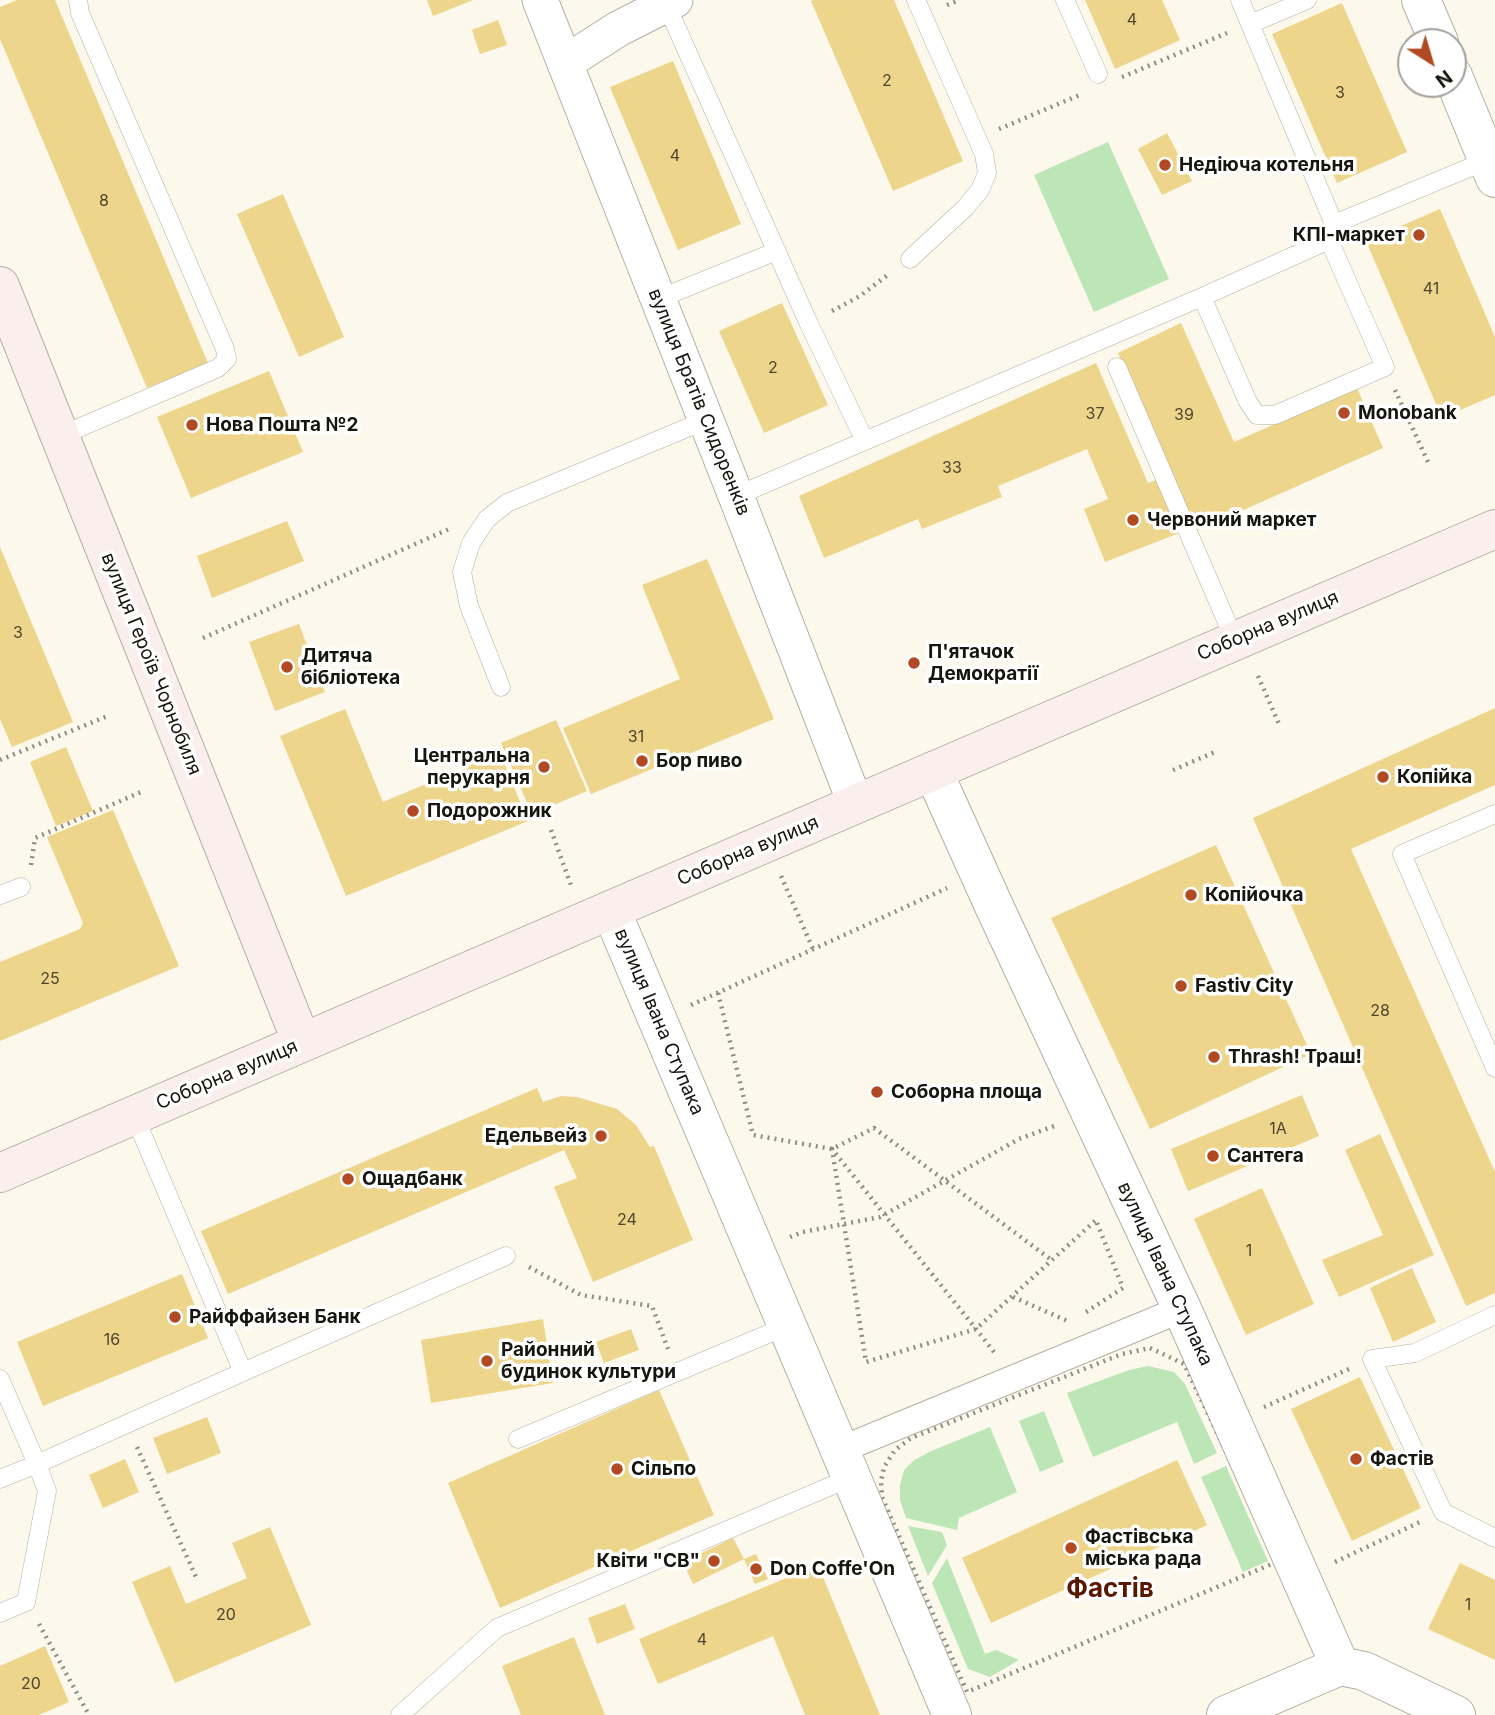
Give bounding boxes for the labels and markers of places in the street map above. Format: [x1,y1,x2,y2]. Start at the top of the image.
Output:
place label: Недіюча котельня [1179,154,1354,176]
marker: Недіюча котельня [1157,157,1173,173]
place label: КПІ-маркет [1293,224,1405,246]
marker: КПІ-маркет [1411,227,1427,243]
place label: Monobank [1358,402,1457,424]
marker: Monobank [1336,405,1352,421]
place label: Нова Пошта №2 [206,414,358,436]
marker: Нова Пошта №2 [184,417,200,433]
place label: Червоний маркет [1147,509,1316,531]
marker: Червоний маркет [1125,512,1141,528]
place label: П'ятачок Демократії [928,641,1038,685]
place label: Дитяча бібліотека [301,645,400,689]
marker: П'ятачок Демократії [906,655,922,671]
marker: Дитяча бібліотека [279,659,295,675]
place label: Центральна перукарня [414,745,530,789]
place label: Бор пиво [656,750,743,772]
marker: Бор пиво [634,753,650,769]
marker: Центральна перукарня [536,759,552,775]
place label: Копійка [1397,766,1472,788]
marker: Копійка [1375,769,1391,785]
place label: Подорожник [427,800,552,822]
marker: Подорожник [405,803,421,819]
place label: Копійочка [1205,884,1304,906]
marker: Копійочка [1183,887,1199,903]
place label: Fastiv City [1195,975,1294,997]
marker: Fastiv City [1173,978,1189,994]
place label: Thrash! Траш! [1228,1046,1362,1068]
marker: Thrash! Траш! [1206,1049,1222,1065]
place label: Соборна площа [891,1081,1042,1103]
marker: Соборна площа [869,1084,885,1100]
place label: Едельвейз [485,1125,587,1147]
marker: Едельвейз [593,1128,609,1144]
place label: Сантега [1227,1145,1304,1167]
marker: Сантега [1205,1148,1221,1164]
place label: Ощадбанк [362,1168,463,1190]
marker: Ощадбанк [340,1171,356,1187]
place label: Райффайзен Банк [189,1306,361,1328]
marker: Райффайзен Банк [167,1309,183,1325]
place label: Районний будинок культури [501,1339,676,1383]
marker: Районний будинок культури [479,1353,495,1369]
place label: Фастів [1370,1448,1434,1470]
marker: Фастів [1348,1451,1364,1467]
place label: Сільпо [631,1458,696,1480]
marker: Сільпо [609,1461,625,1477]
place label: Фастівська міська рада [1085,1526,1201,1570]
marker: Фастівська міська рада [1063,1540,1079,1556]
place label: Квіти "СВ" [596,1550,700,1572]
marker: Квіти "СВ" [706,1553,722,1569]
place label: Don Coffe'On [770,1558,895,1580]
marker: Don Coffe'On [748,1561,764,1577]

